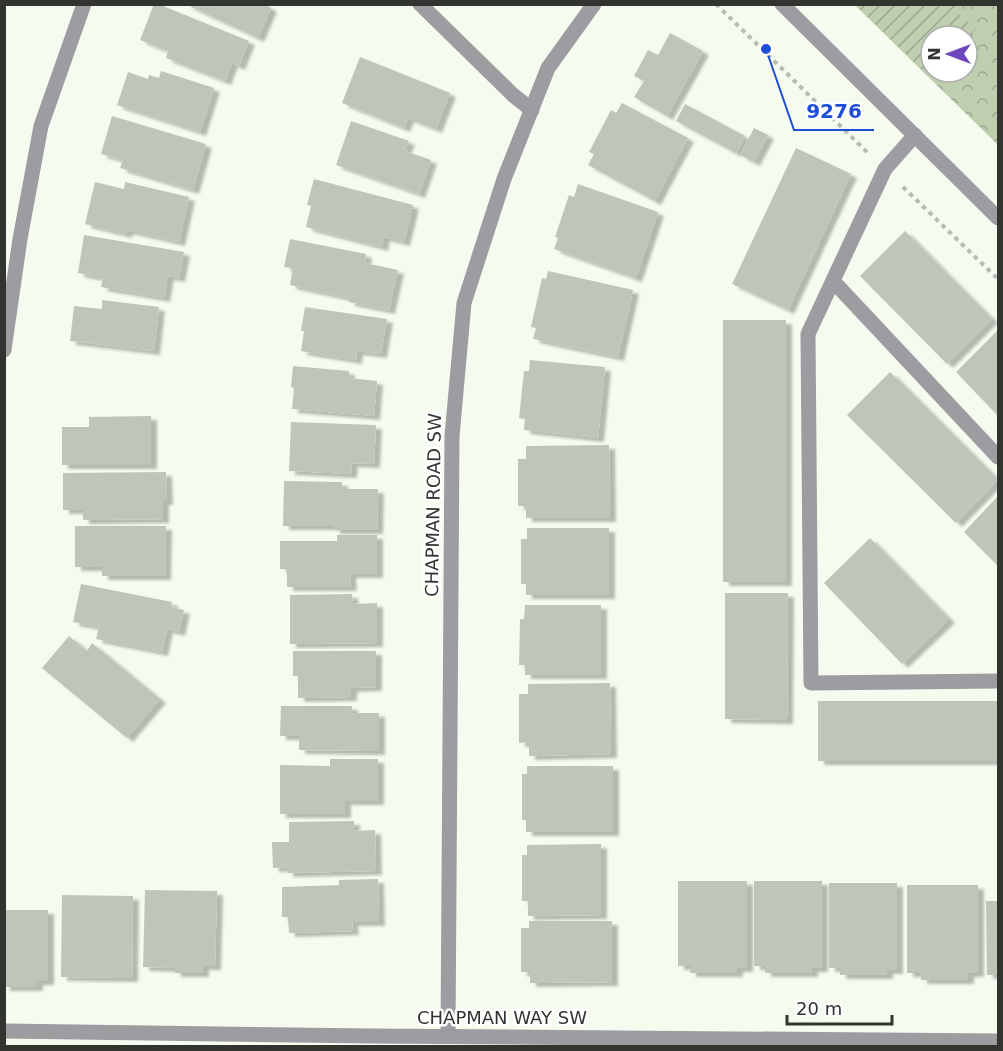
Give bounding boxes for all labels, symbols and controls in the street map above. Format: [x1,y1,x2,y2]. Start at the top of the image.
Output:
north arrow [919,24,979,84]
text: N [925,47,944,61]
callout: 9276 [794,92,874,130]
text: 9276 [806,99,862,123]
street label: CHAPMAN ROAD SW [421,413,445,597]
scale bar [787,988,892,1026]
text: 20 m [796,998,842,1019]
street label: CHAPMAN WAY SW [417,1007,587,1028]

